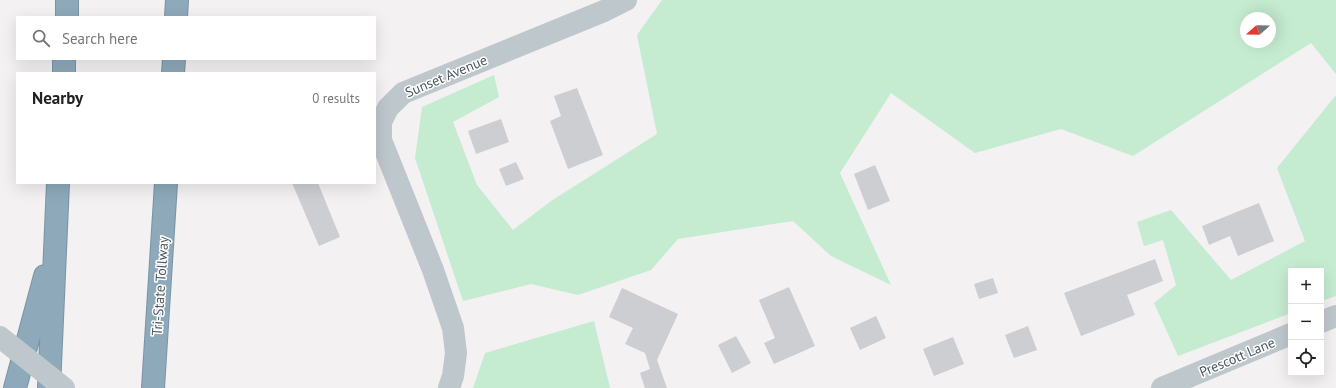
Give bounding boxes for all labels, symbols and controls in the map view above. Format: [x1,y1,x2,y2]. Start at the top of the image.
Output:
north arrow [1240,12,1276,48]
search box [16,16,376,60]
icon: search [30,27,52,49]
text: Search here [62,29,138,48]
street label: Sunset Avenue [402,51,490,101]
text: Nearby [32,87,83,109]
text: 0 results [312,90,360,107]
street label: Tri-State Tollway [148,235,172,336]
map controls [1288,268,1324,376]
button: + [1288,268,1324,304]
button: − [1288,304,1324,340]
street label: Prescott Lane [1196,333,1278,381]
button: locate [1288,340,1324,376]

